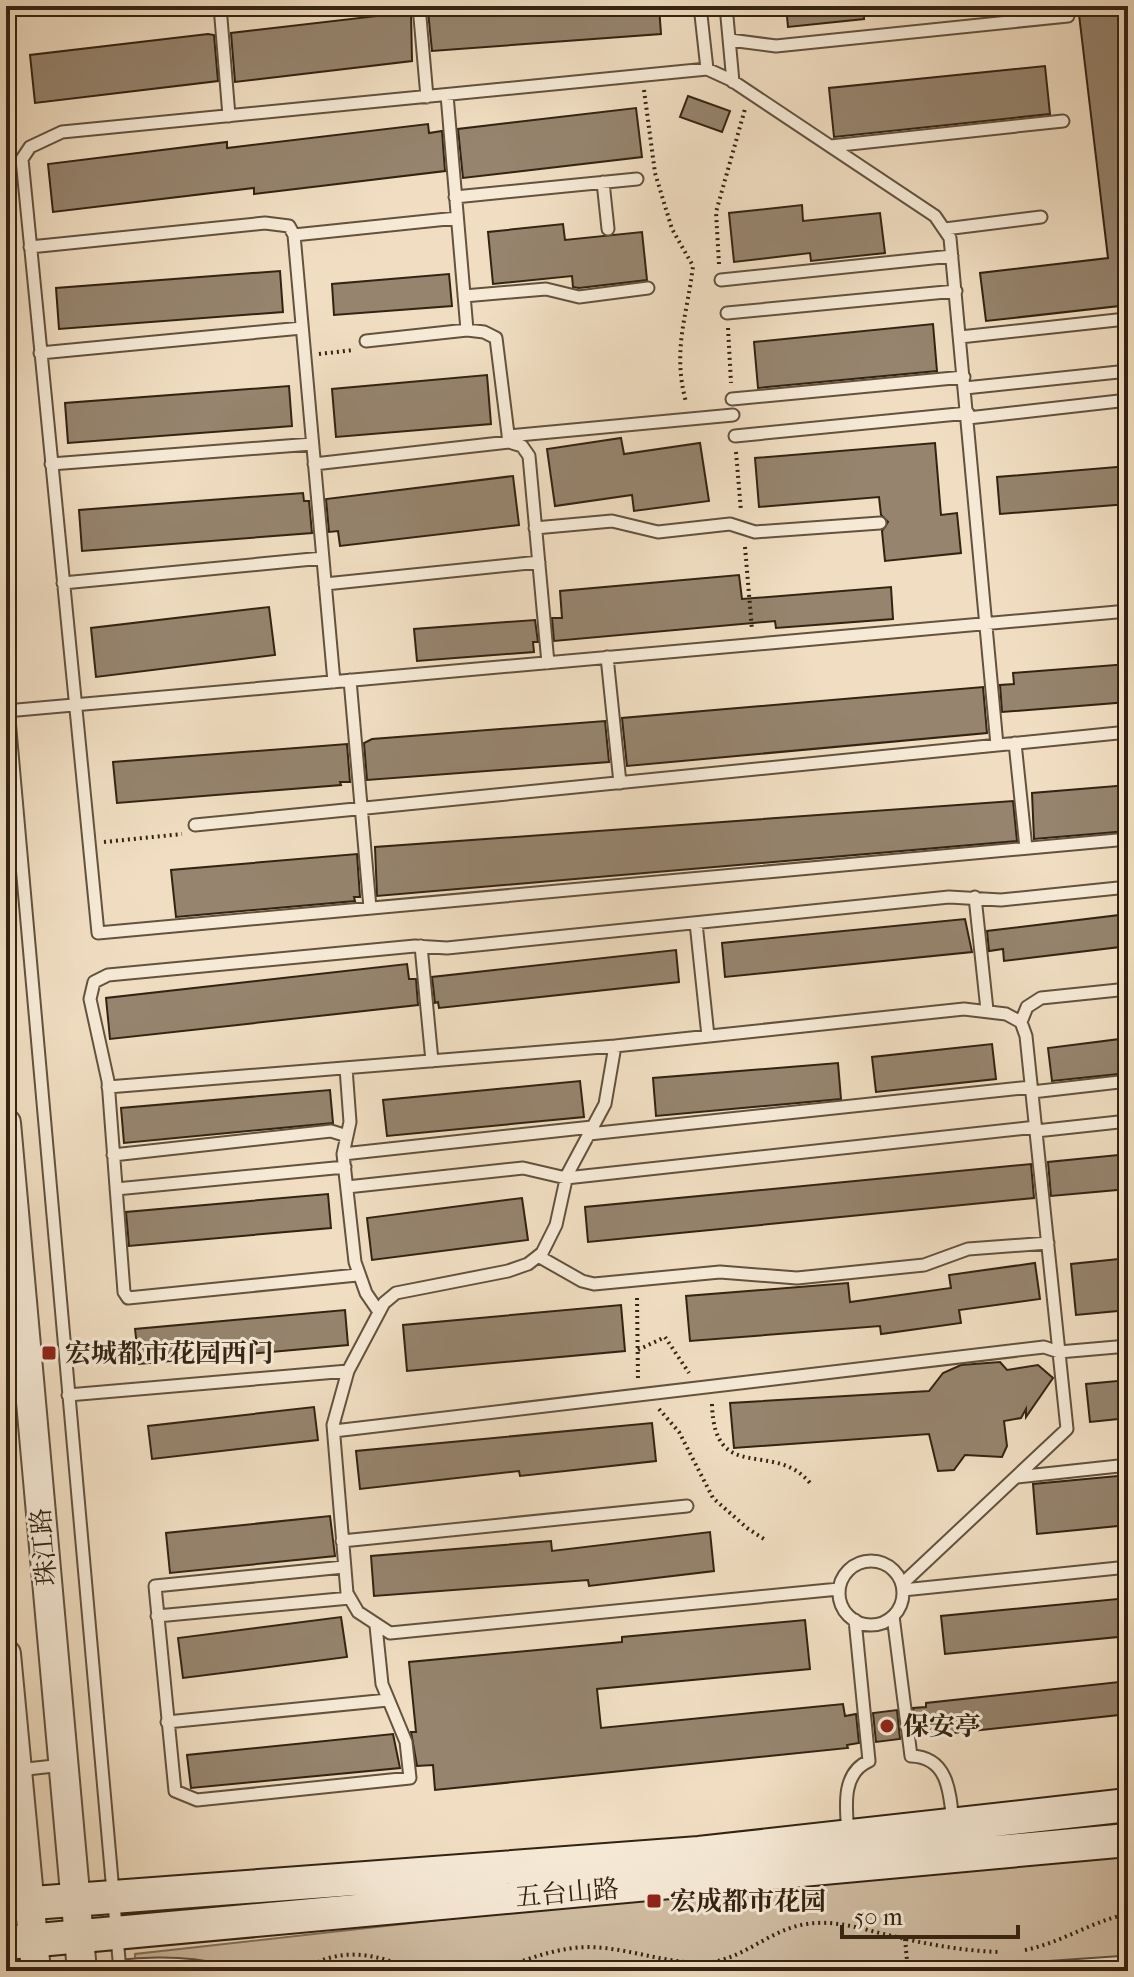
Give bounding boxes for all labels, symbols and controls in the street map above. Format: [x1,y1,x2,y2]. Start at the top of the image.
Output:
place label: 宏城都市花园西门 [65,1338,273,1369]
marker: 宏城都市花园西门 [40,1344,58,1362]
street label: 珠江路 [25,1507,63,1587]
place label: 保安亭 [903,1711,981,1742]
marker: 保安亭 [878,1717,896,1735]
street label: 五台山路 [514,1873,620,1913]
place label: 宏成都市花园 [670,1886,826,1917]
scale bar [842,1889,1018,1939]
marker: 宏成都市花园 [645,1892,663,1910]
text: 50 m [854,1903,903,1931]

